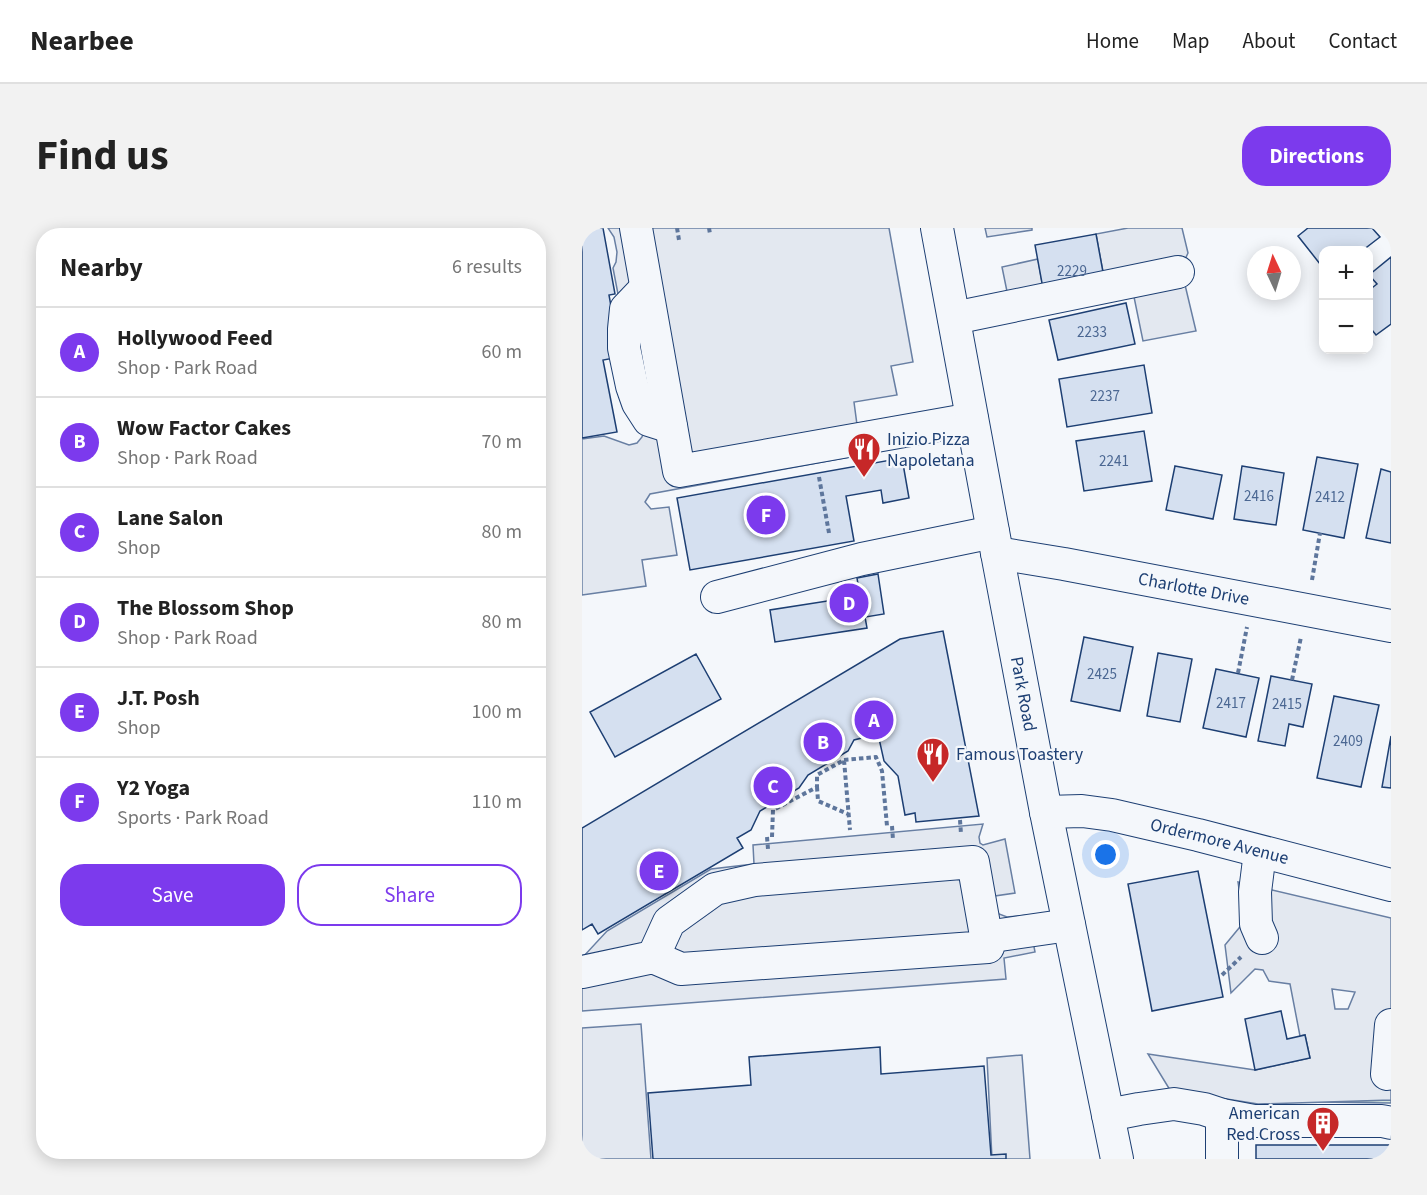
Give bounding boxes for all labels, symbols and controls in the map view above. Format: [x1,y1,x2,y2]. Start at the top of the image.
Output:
text: Nearbee [30,21,134,61]
text: Home [1086,26,1139,56]
text: Map [1172,26,1210,56]
text: About [1243,26,1295,56]
text: Contact [1328,26,1397,56]
text: Find us [36,126,169,186]
button: Directions [1242,126,1391,186]
north arrow [1247,246,1301,300]
map controls [1319,246,1373,354]
button: + [1319,246,1373,300]
text: Nearby [60,249,143,286]
text: 6 results [452,253,522,281]
house number: 2229 [1057,261,1087,282]
button: − [1319,300,1373,354]
text: Hollywood Feed [117,322,273,354]
house number: 2233 [1077,322,1107,343]
text: A [74,338,85,366]
text: 60 m [482,338,522,366]
text: Shop · Park Road [117,354,258,382]
house number: 2237 [1090,386,1120,407]
text: Wow Factor Cakes [117,412,291,444]
place label: Inizio Pizza Napoletana [887,427,975,473]
text: B [73,428,86,456]
text: 70 m [482,428,522,456]
restaurant icon: Inizio Pizza Napoletana [846,431,882,478]
text: Shop · Park Road [117,444,258,472]
house number: 2241 [1099,451,1129,472]
house number: 2416 [1244,486,1274,507]
house number: 2412 [1315,487,1345,508]
pin: F [746,492,786,538]
text: Lane Salon [117,502,223,534]
text: C [74,518,85,546]
text: 80 m [482,518,522,546]
text: Shop [117,534,161,562]
street label: Charlotte Drive [1136,566,1251,612]
pin: D [830,580,868,626]
text: The Blossom Shop [117,592,294,624]
text: D [73,608,86,636]
text: 80 m [482,608,522,636]
text: Shop · Park Road [117,624,258,652]
street label: Park Road [1004,654,1043,734]
house number: 2425 [1087,664,1117,685]
text: J.T. Posh [117,682,200,714]
house number: 2417 [1216,693,1246,714]
house number: 2415 [1272,694,1302,715]
text: E [74,698,85,726]
text: 100 m [472,698,522,726]
pin: A [854,698,894,742]
text: Shop [117,714,161,742]
pin: B [804,720,842,764]
house number: 2409 [1333,731,1363,752]
restaurant icon: Famous Toastery [915,736,951,783]
place label: Famous Toastery [956,742,1084,767]
pin: C [754,764,792,808]
text: Y2 Yoga [117,772,190,804]
text: F [74,788,85,816]
text: 110 m [472,788,522,816]
text: Sports · Park Road [117,804,269,832]
street label: Ordermore Avenue [1148,812,1292,871]
your location [1091,840,1120,869]
pin: E [640,848,679,894]
button: Save [60,864,285,926]
button: Share [297,864,522,926]
place label: American Red Cross [1226,1101,1300,1147]
building icon: American Red Cross [1305,1105,1341,1152]

